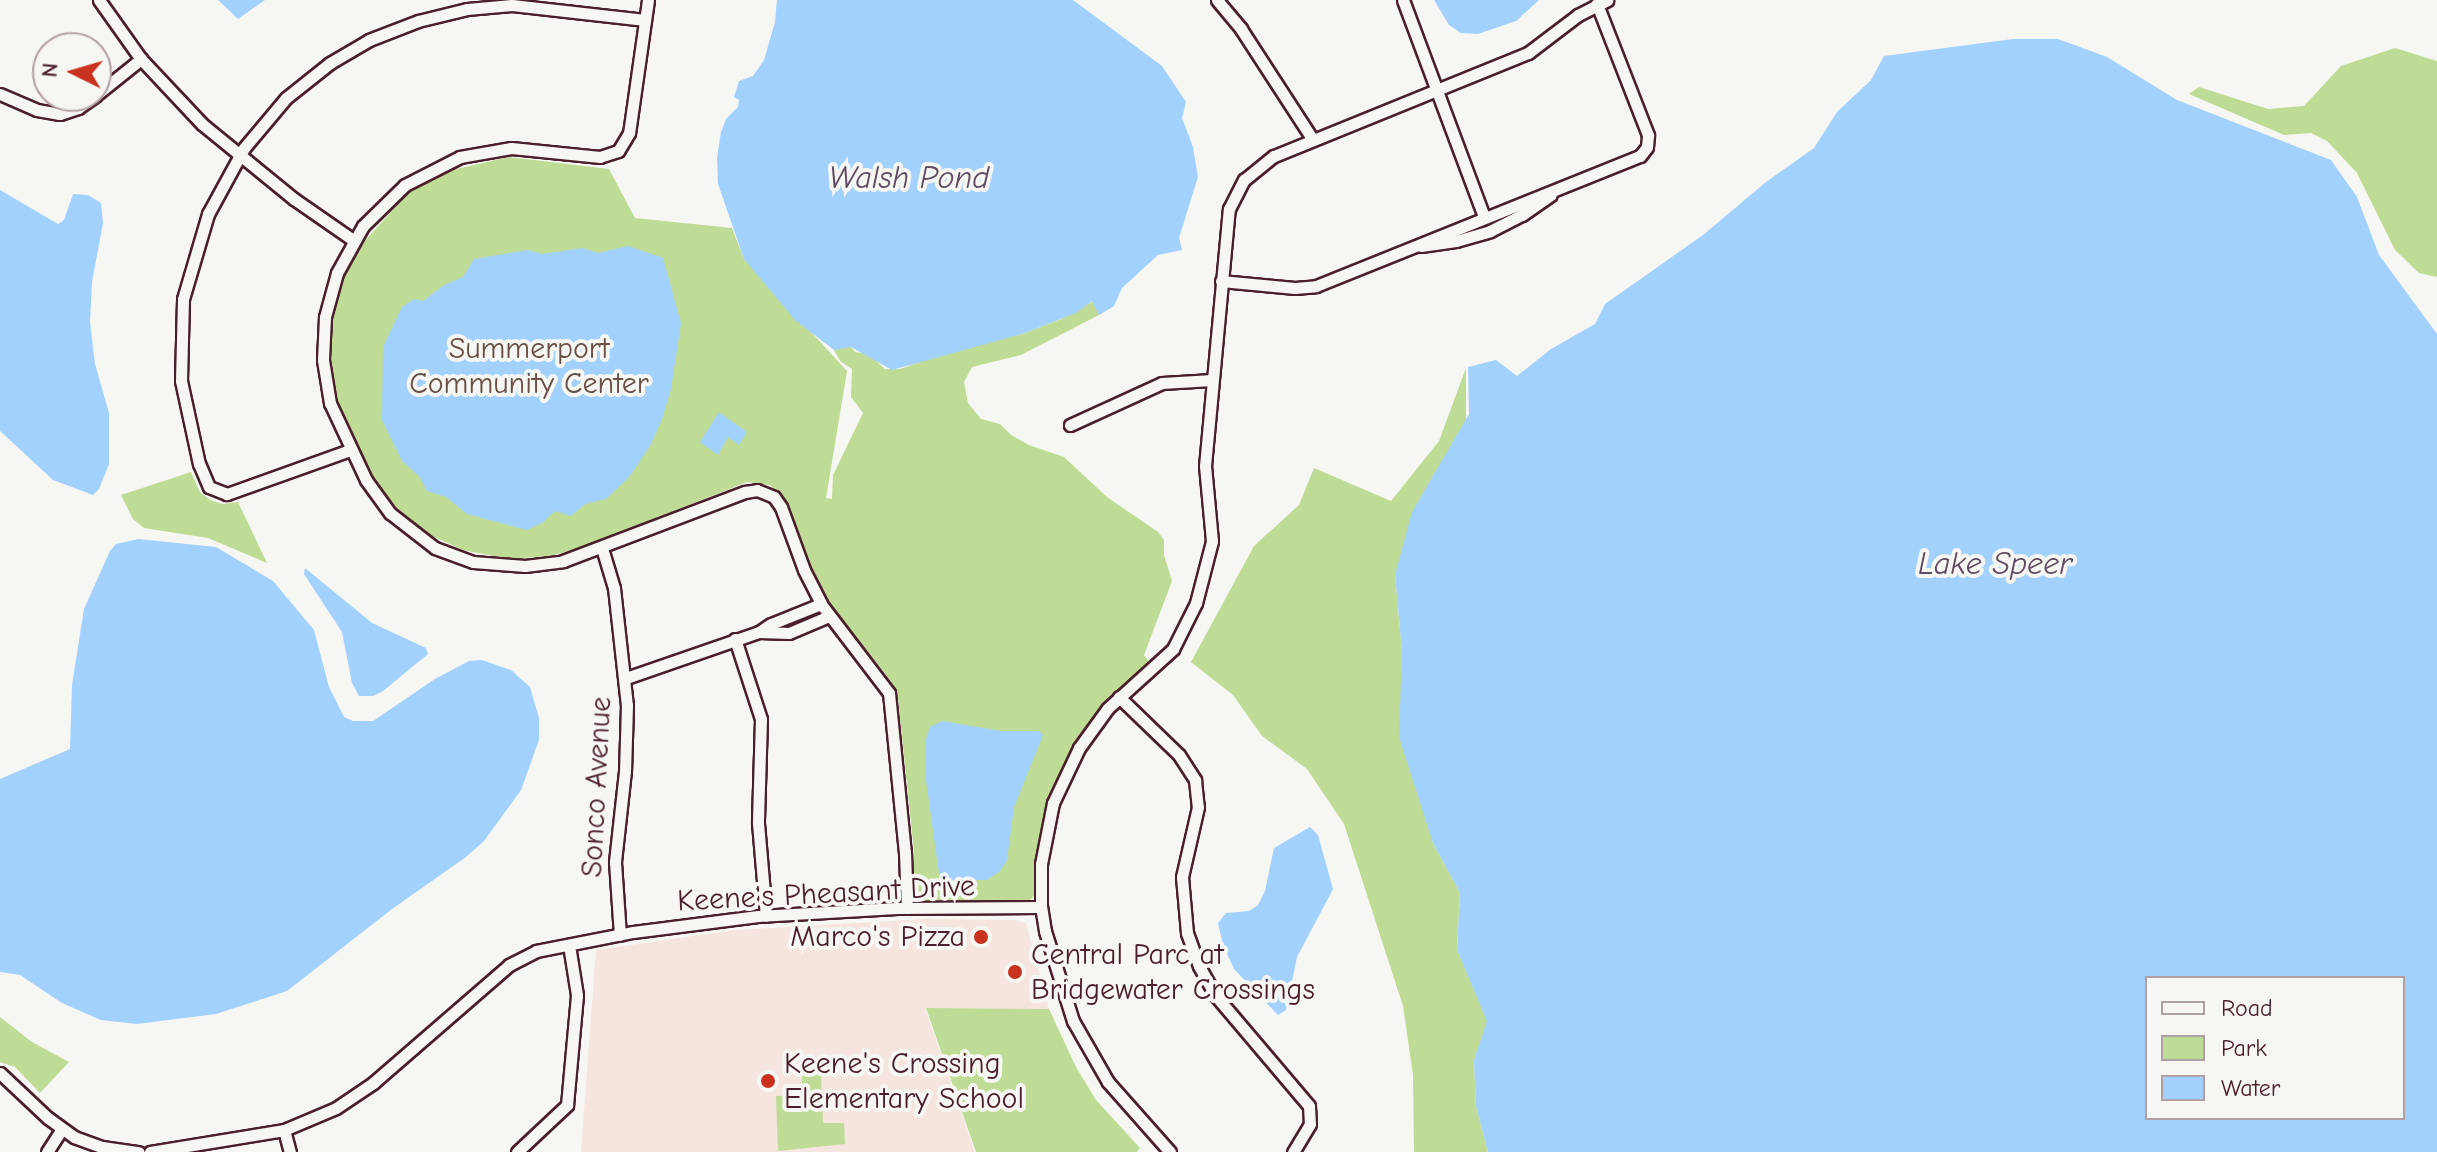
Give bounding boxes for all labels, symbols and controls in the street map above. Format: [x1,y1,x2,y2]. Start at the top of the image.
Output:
north arrow [32,32,112,112]
text: N [37,62,64,78]
water label: Walsh Pond [829,159,989,197]
park label: Summerport Community Center [409,331,649,402]
water label: Lake Speer [1918,545,2072,583]
street label: Sonco Avenue [574,696,620,878]
street label: Keene's Pheasant Drive [676,868,976,920]
place label: Marco's Pizza [790,919,965,955]
marker: Marco's Pizza [972,928,990,946]
place label: Central Parc at Bridgewater Crossings [1031,937,1315,1008]
marker: Central Parc at Bridgewater Crossings [1006,963,1024,981]
legend [2145,976,2405,1120]
text: Road [2221,994,2273,1022]
text: Park [2221,1034,2267,1062]
place label: Keene's Crossing Elementary School [784,1046,1024,1116]
marker: Keene's Crossing Elementary School [759,1072,777,1090]
text: Water [2221,1074,2280,1102]

